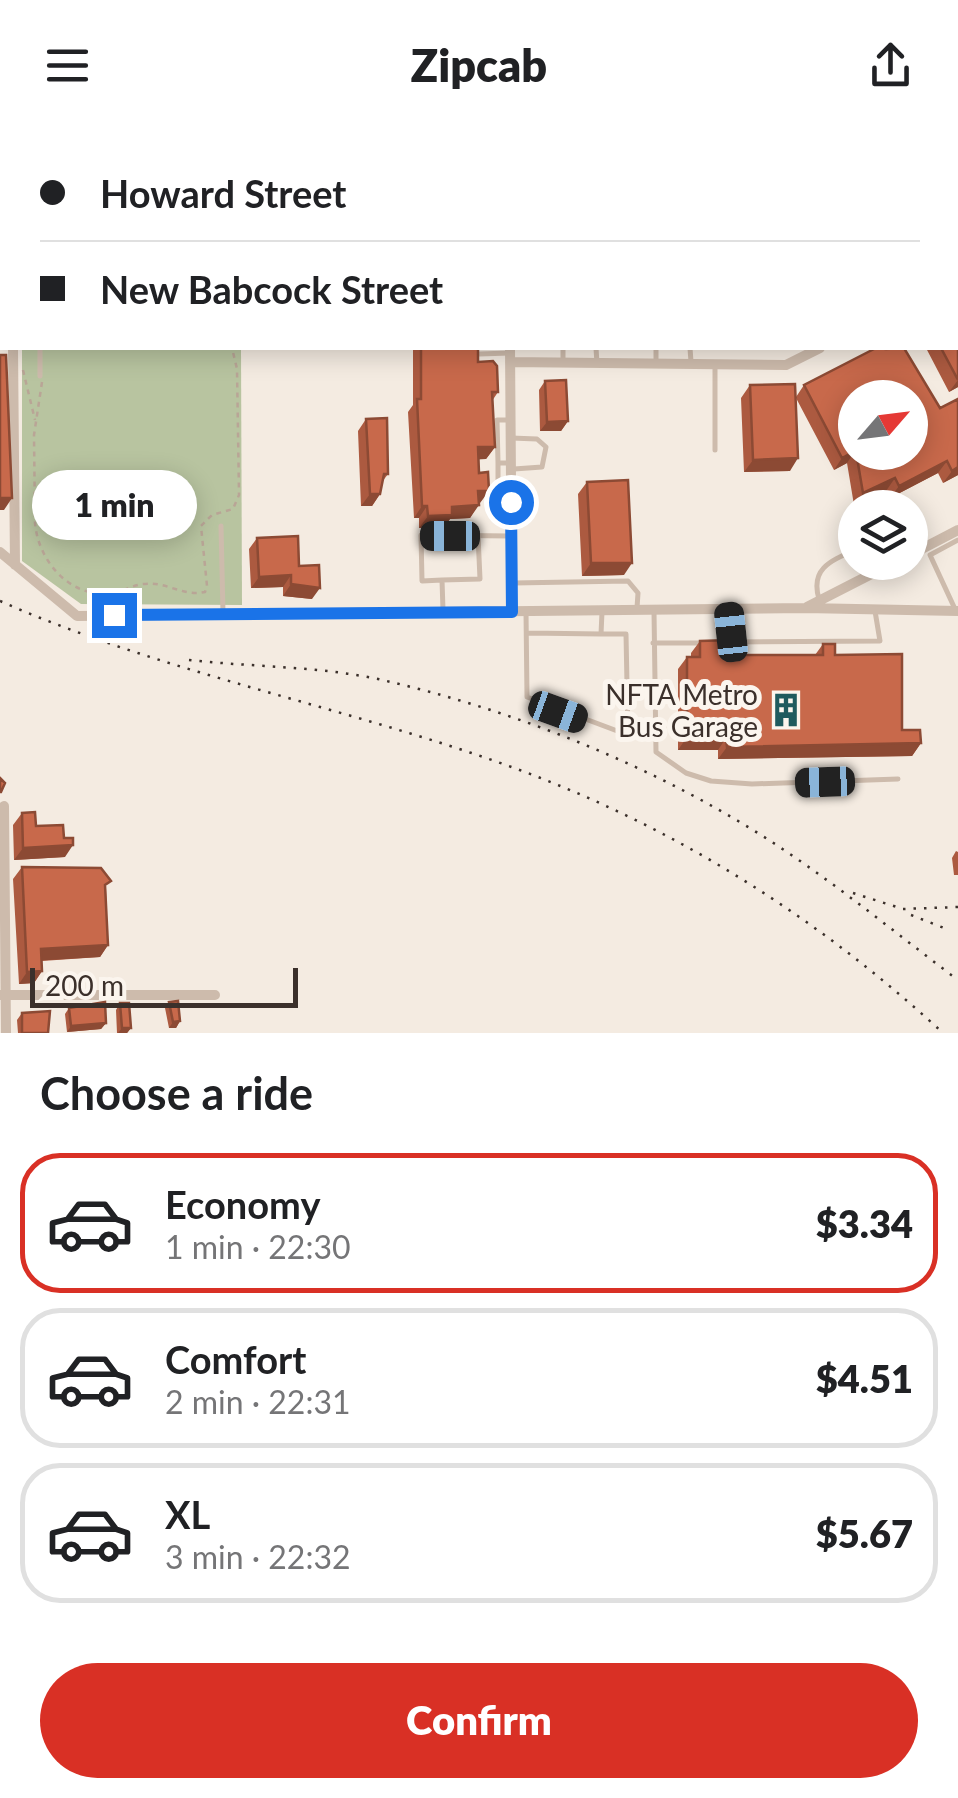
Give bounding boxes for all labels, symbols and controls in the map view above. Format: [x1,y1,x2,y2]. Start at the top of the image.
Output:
icon: menu [40,38,95,93]
text: Zipcab [411,38,547,92]
icon: share [863,38,918,93]
text: Howard Street [100,170,347,216]
text: New Babcock Street [100,266,443,312]
north arrow [838,380,928,470]
map controls [838,380,928,580]
callout: 1 min [32,470,196,540]
route start [489,480,534,525]
text: 1 min [75,485,154,524]
button: layers [838,490,928,580]
car [420,521,480,551]
route end [92,593,137,638]
car [713,601,749,663]
place label: NFTA Metro Bus Garage [605,677,758,743]
car [525,688,591,736]
building icon: NFTA Metro Bus Garage [767,691,805,729]
car [794,766,856,798]
scale bar [30,963,298,1008]
text: 200 m [45,968,124,1002]
text: Choose a ride [40,1066,313,1120]
icon: car [45,1178,135,1268]
text: Economy [165,1181,320,1227]
text: $3.34 [816,1200,913,1246]
text: 1 min · 22:30 [165,1227,351,1266]
icon: car [45,1333,135,1423]
text: Comfort [165,1336,306,1382]
text: $4.51 [816,1355,913,1401]
text: 2 min · 22:31 [165,1382,351,1421]
icon: car [45,1488,135,1578]
text: XL [165,1491,210,1537]
text: $5.67 [816,1510,913,1556]
text: 3 min · 22:32 [165,1537,351,1576]
button: Confirm [40,1663,918,1778]

